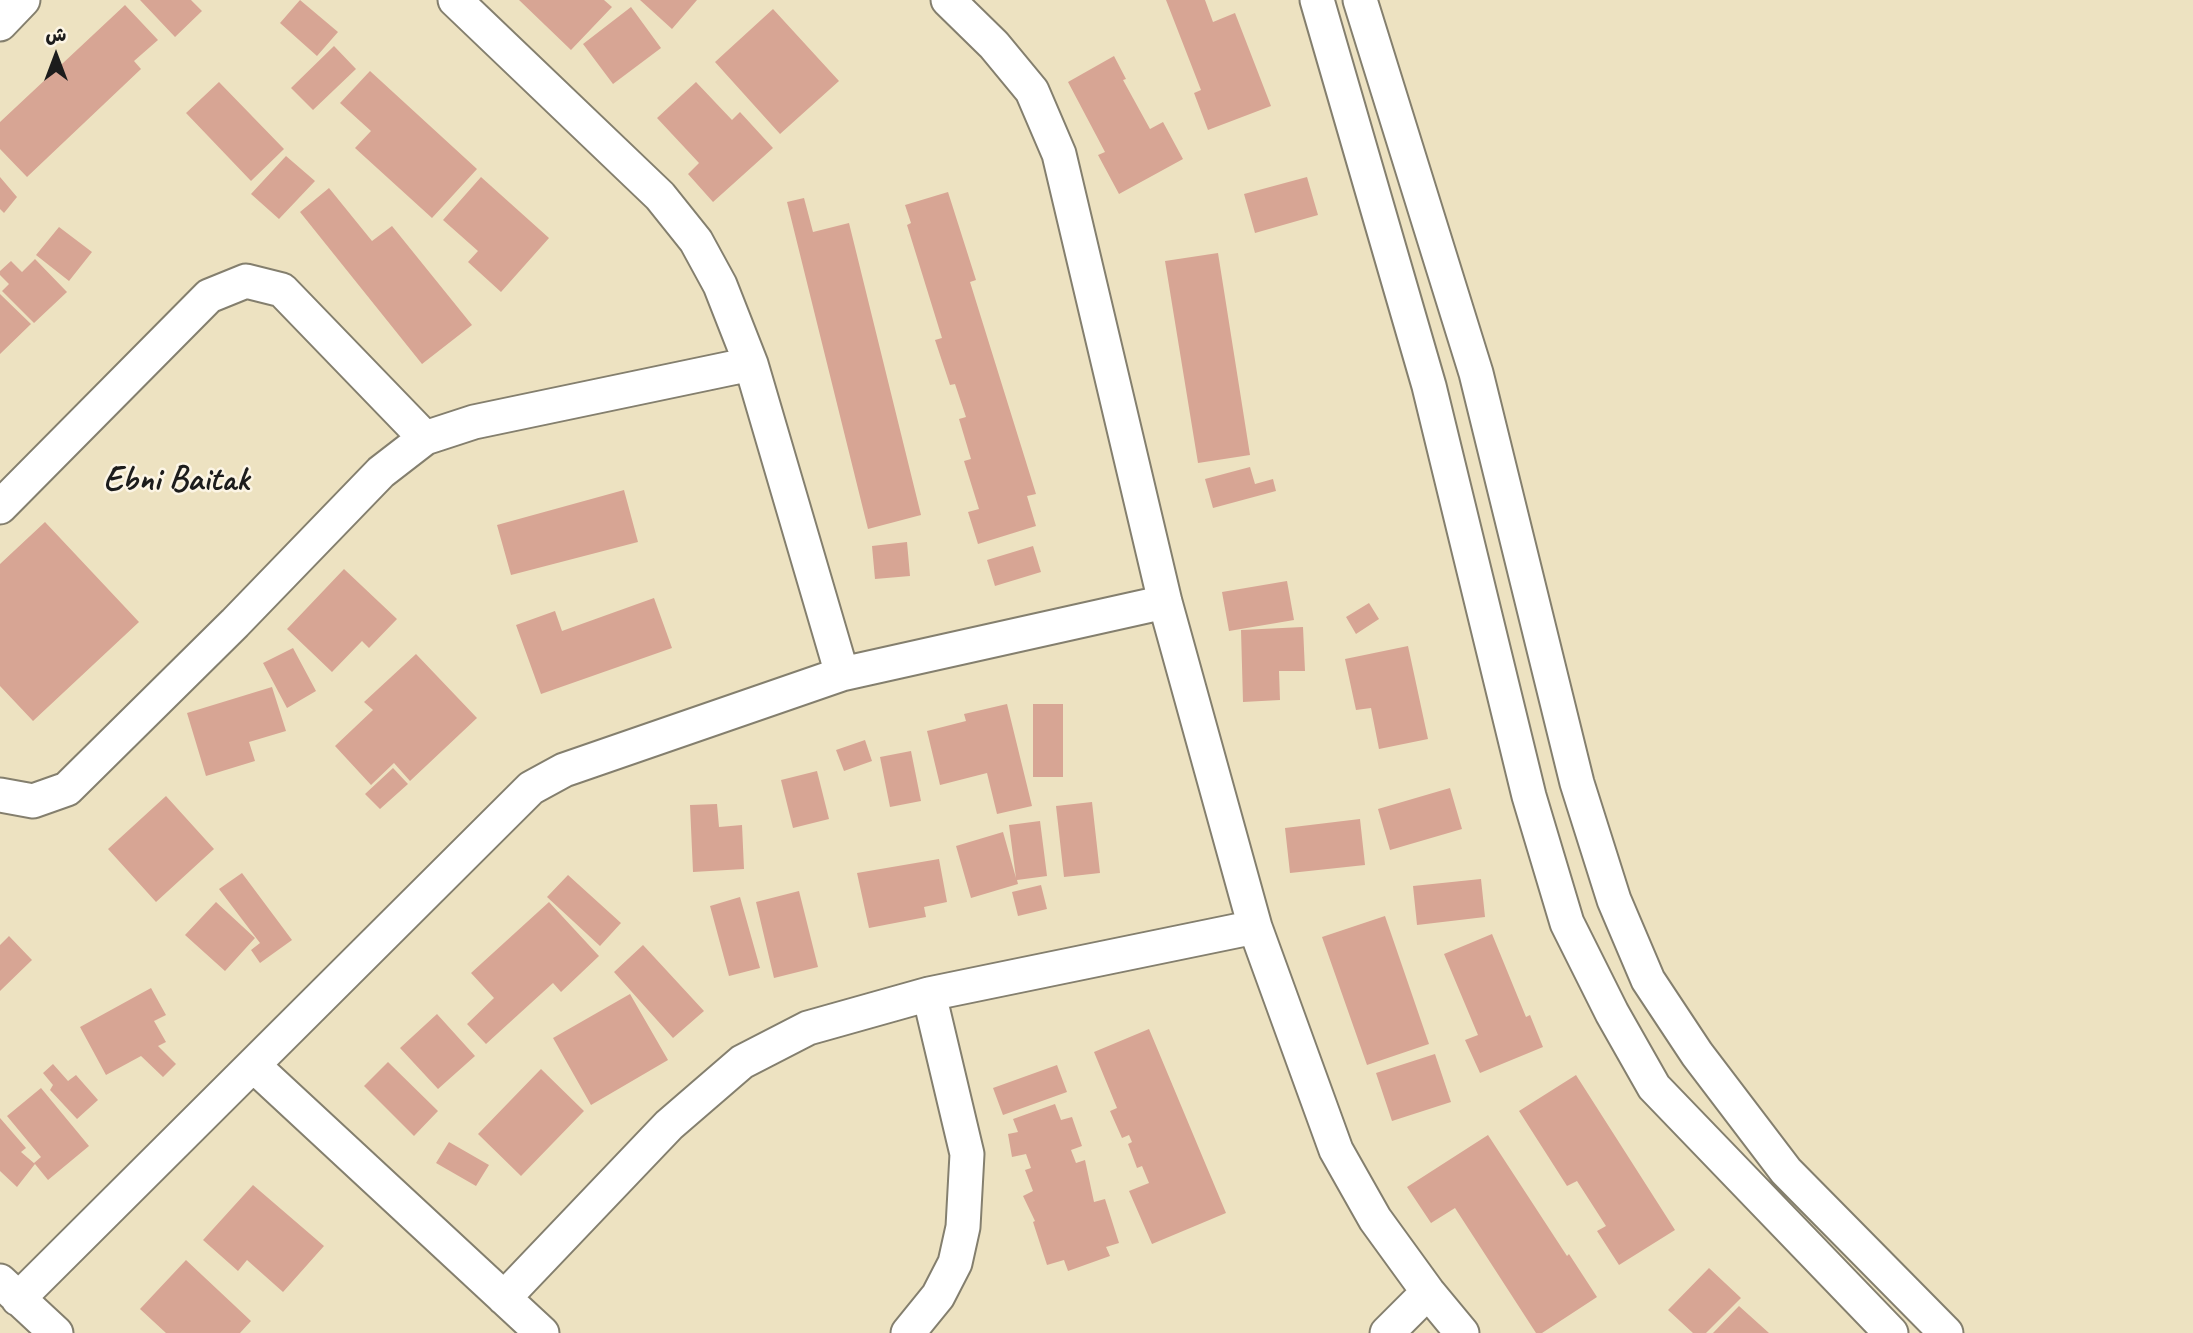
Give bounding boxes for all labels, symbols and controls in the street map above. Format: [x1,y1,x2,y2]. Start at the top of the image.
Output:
north arrow [21,21,91,91]
text: ش [46,23,66,47]
district label: Ebni Baitak [103,460,249,502]

